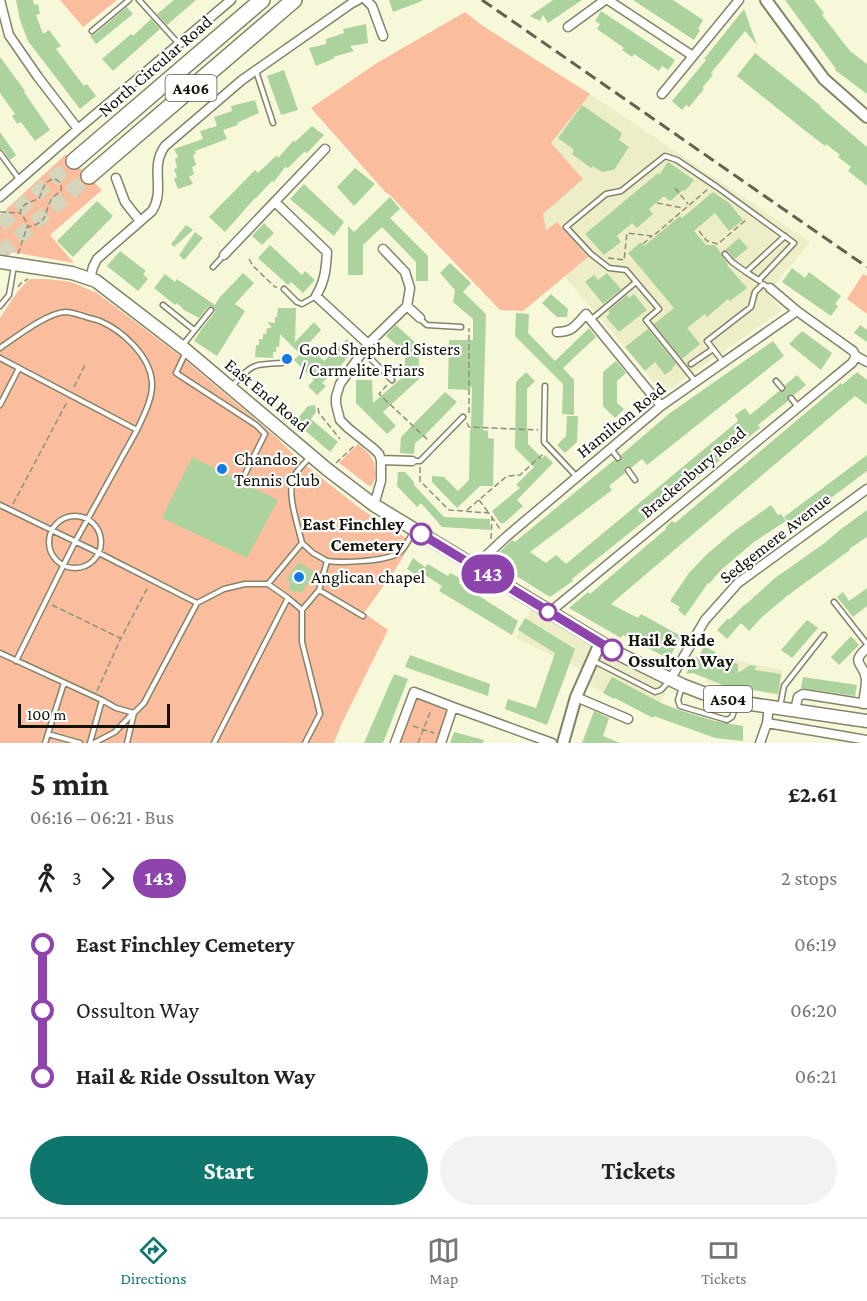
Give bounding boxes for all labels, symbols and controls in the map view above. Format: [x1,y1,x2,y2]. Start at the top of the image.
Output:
street label: North Circular Road [94,11,216,121]
road number: A406 [166,75,216,101]
place label: Good Shepherd Sisters / Carmelite Friars [299,339,460,380]
marker: Good Shepherd Sisters / Carmelite Friars [280,352,294,366]
street label: East End Road [221,354,313,436]
street label: Hamilton Road [573,378,670,462]
street label: Brackenbury Road [636,422,750,522]
place label: Chandos Tennis Club [234,449,320,490]
marker: Chandos Tennis Club [215,462,229,476]
street label: Sedgemere Avenue [716,489,834,587]
place label: East Finchley Cemetery [302,514,404,555]
marker: East Finchley Cemetery [410,523,432,545]
line badge: 143 [454,554,522,594]
text: 143 [473,562,503,586]
place label: Anglican chapel [311,567,426,587]
marker: Anglican chapel [292,570,306,584]
unlabelled marker [539,603,557,621]
place label: Hail & Ride Ossulton Way [628,630,734,671]
marker: Hail & Ride Ossulton Way [601,639,623,661]
road number: A504 [704,686,752,712]
scale bar [18,701,170,728]
text: 100 m [27,706,66,723]
text: 5 min [30,765,109,802]
text: £2.61 [788,782,837,807]
text: 06:16 – 06:21 · Bus [30,806,174,828]
icon: walk [30,862,63,895]
icon: forward [91,862,124,895]
text: 143 [145,866,174,890]
text: 3 [72,867,82,889]
text: 2 stops [781,867,837,889]
text: East Finchley Cemetery [76,932,294,957]
text: 06:19 [794,933,837,955]
text: Ossulton Way [76,998,199,1023]
text: 06:20 [790,999,837,1021]
text: Hail & Ride Ossulton Way [76,1064,315,1089]
text: 06:21 [795,1065,837,1087]
button: Start [30,1136,428,1205]
button: Tickets [440,1136,837,1205]
tab: Directions [120,1234,187,1287]
tab: Map [427,1234,460,1287]
tab: Tickets [701,1234,747,1287]

